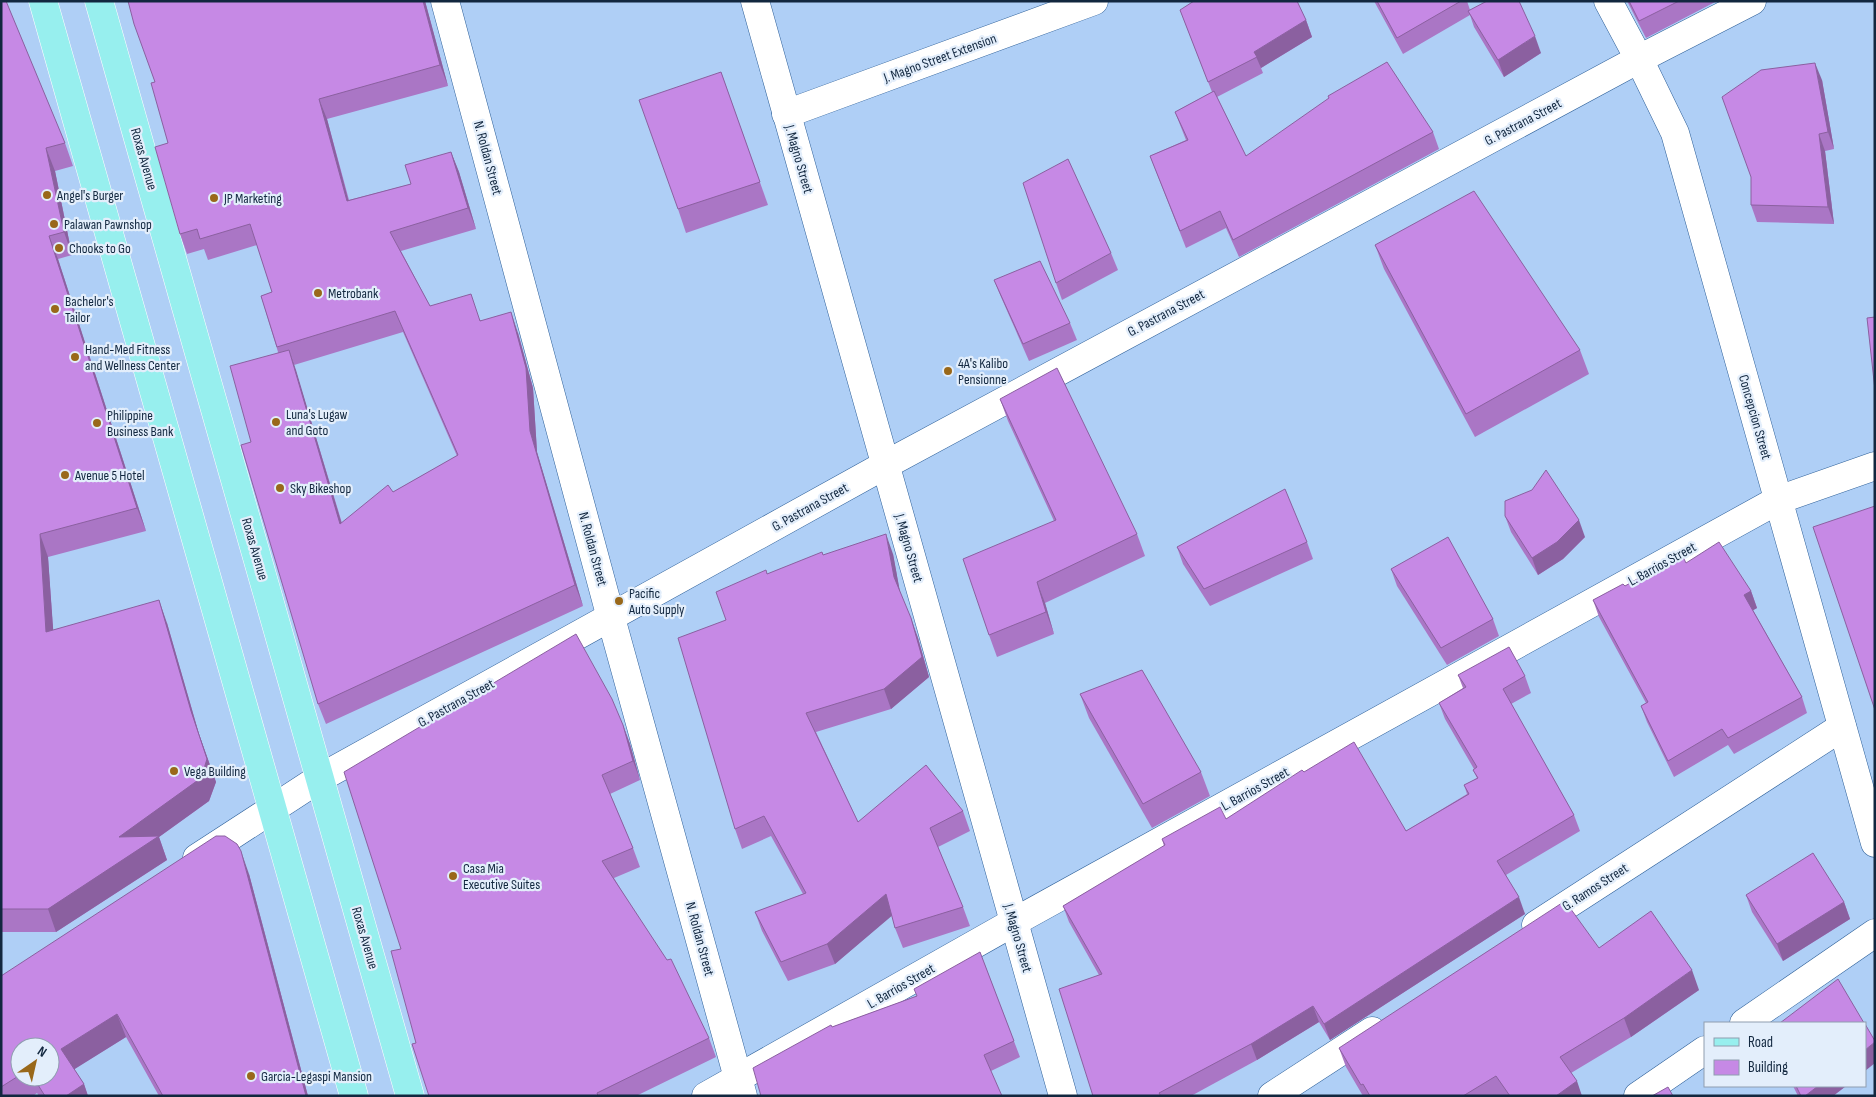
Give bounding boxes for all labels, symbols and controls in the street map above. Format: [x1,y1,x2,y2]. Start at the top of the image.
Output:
street label: J. Magno Street Extension [880,30,999,87]
street label: G. Pastrana Street [1482,95,1564,149]
street label: N. Roldan Street [470,119,506,197]
street label: J. Magno Street [781,122,817,195]
street label: Roxas Avenue [127,126,161,192]
place label: Angel's Burger [56,187,123,204]
marker: Angel's Burger [41,189,53,201]
place label: JP Marketing [223,190,282,207]
marker: JP Marketing [208,192,220,204]
place label: Palawan Pawnshop [64,216,152,233]
marker: Palawan Pawnshop [48,218,60,230]
place label: Chooks to Go [69,240,131,257]
marker: Chooks to Go [53,242,65,254]
place label: Metrobank [328,285,379,302]
street label: G. Pastrana Street [1125,286,1207,340]
marker: Metrobank [312,287,324,299]
place label: Bachelor's Tailor [65,293,114,326]
marker: Bachelor's Tailor [49,303,61,315]
place label: Hand-Med Fitness and Wellness Center [85,341,180,374]
marker: Hand-Med Fitness and Wellness Center [69,351,81,363]
place label: 4A's Kalibo Pensionne [958,355,1008,388]
marker: 4A's Kalibo Pensionne [942,365,954,377]
street label: Concepcion Street [1735,373,1775,461]
place label: Luna's Lugaw and Goto [286,406,348,439]
place label: Philippine Business Bank [107,407,174,440]
marker: Luna's Lugaw and Goto [270,416,282,428]
marker: Philippine Business Bank [91,417,103,429]
place label: Avenue 5 Hotel [74,467,145,484]
marker: Avenue 5 Hotel [59,469,71,481]
street label: G. Pastrana Street [769,479,851,535]
place label: Sky Bikeshop [290,480,351,497]
marker: Sky Bikeshop [274,482,286,494]
street label: N. Roldan Street [575,510,611,588]
street label: J. Magno Street [891,511,927,584]
street label: Roxas Avenue [238,516,272,582]
street label: L. Barrios Street [1625,538,1699,590]
place label: Pacific Auto Supply [628,585,685,618]
marker: Pacific Auto Supply [613,595,625,607]
street label: G. Pastrana Street [415,675,497,731]
place label: Vega Building [184,763,246,780]
street label: L. Barrios Street [1218,763,1292,815]
marker: Vega Building [168,765,180,777]
street label: G. Ramos Street [1559,859,1631,915]
place label: Casa Mia Executive Suites [463,860,540,893]
marker: Casa Mia Executive Suites [447,870,459,882]
street label: N. Roldan Street [682,900,718,978]
street label: J. Magno Street [1000,901,1036,974]
street label: Roxas Avenue [348,905,382,971]
street label: L. Barrios Street [864,960,938,1012]
legend [1704,1022,1866,1087]
text: Road [1748,1033,1773,1052]
north arrow [10,1037,60,1087]
text: N [34,1042,50,1061]
text: Building [1748,1058,1788,1077]
place label: Garcia-Legaspi Mansion [261,1068,372,1085]
marker: Garcia-Legaspi Mansion [245,1070,257,1082]

